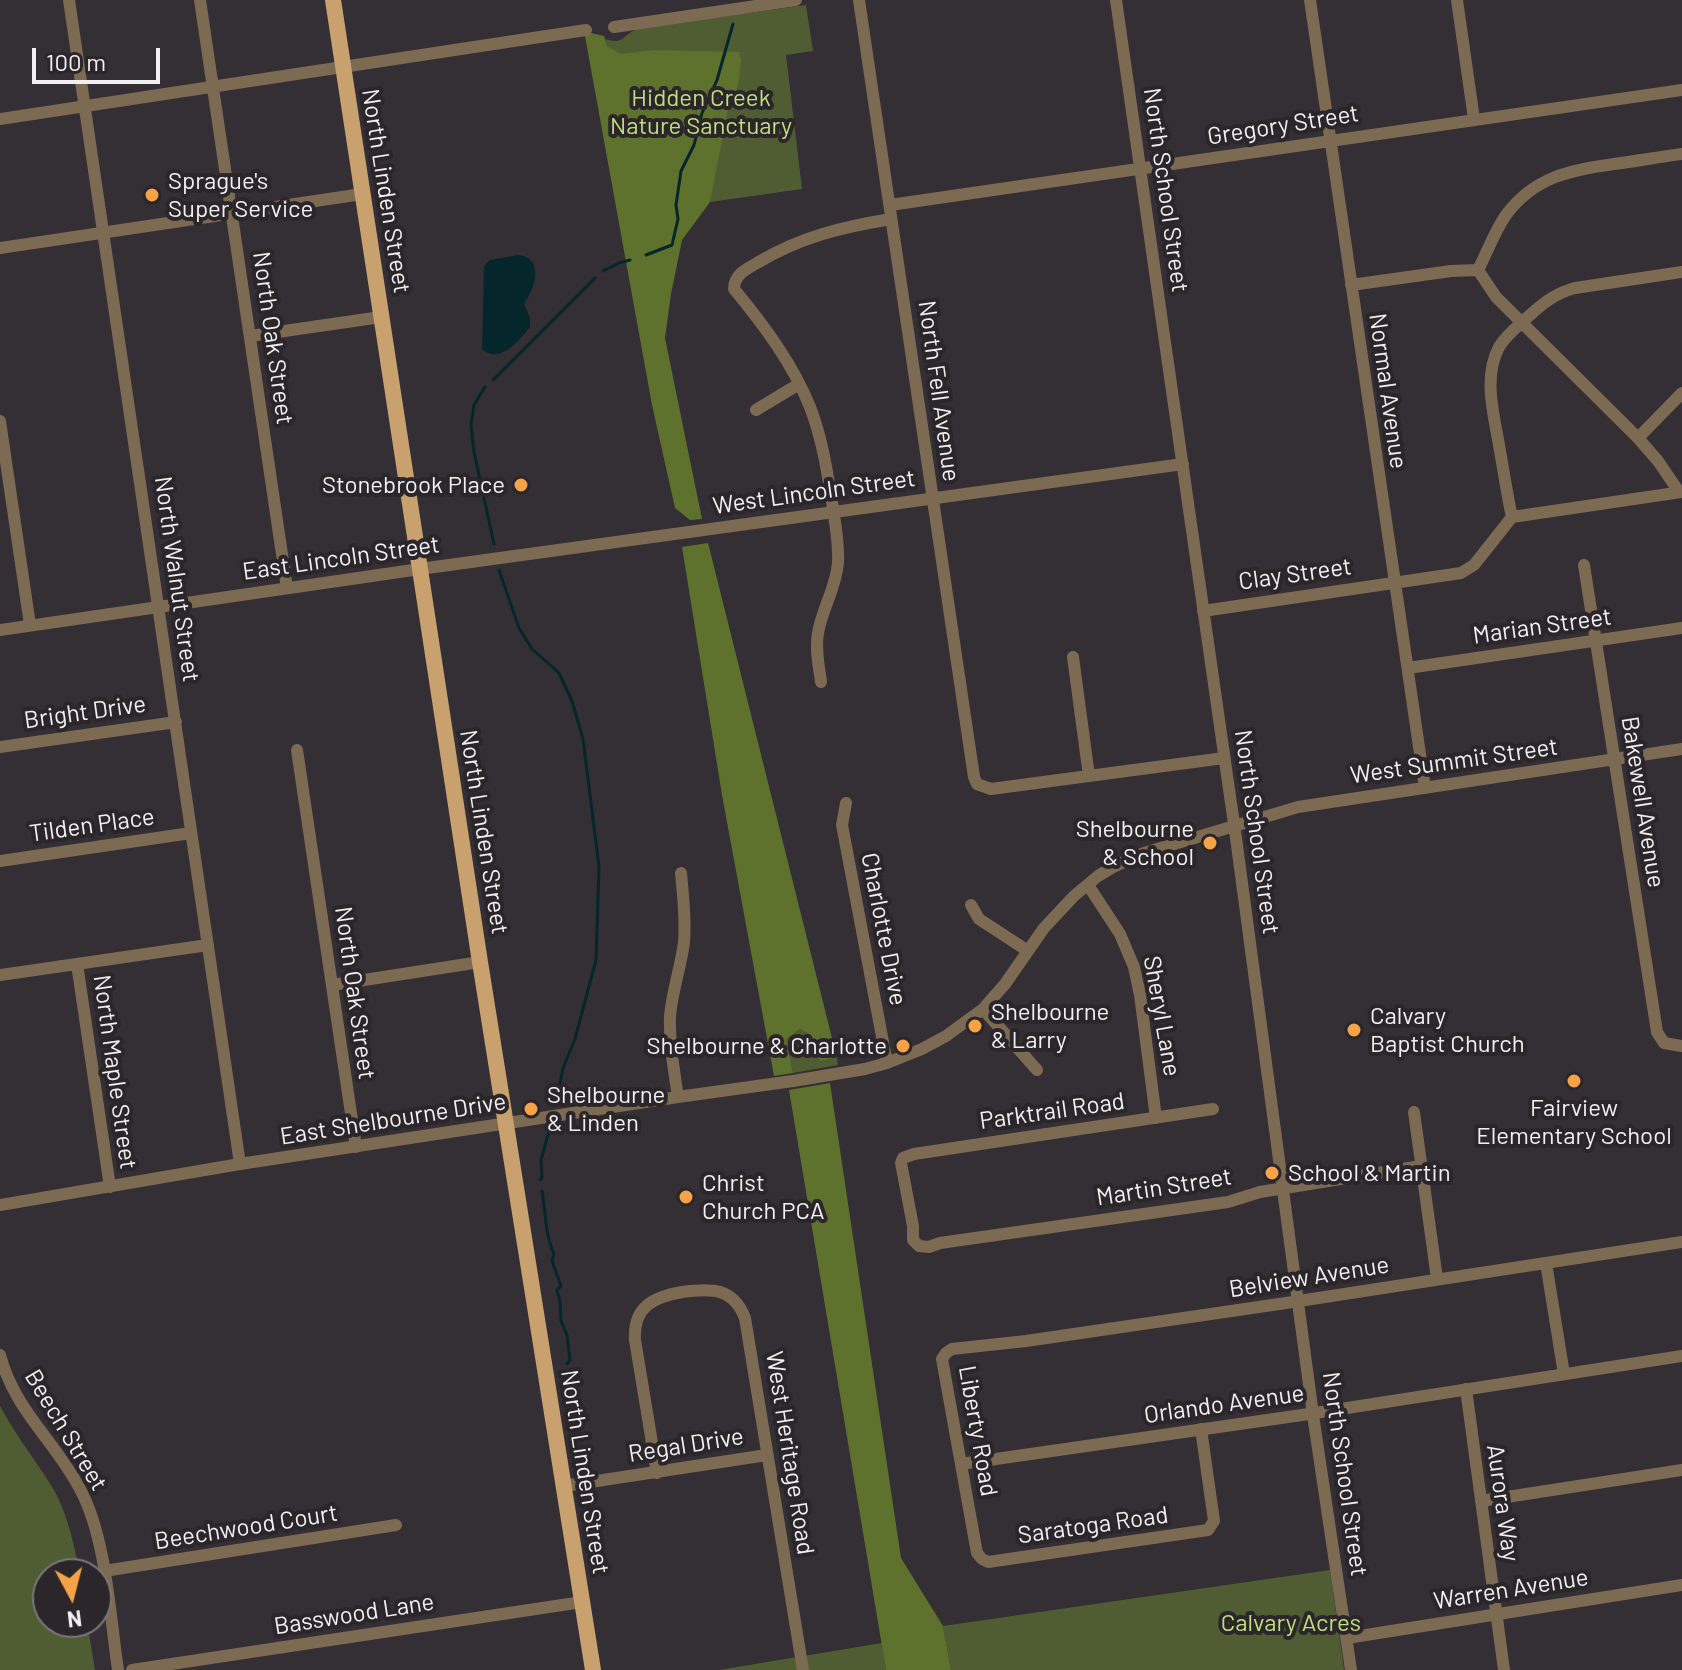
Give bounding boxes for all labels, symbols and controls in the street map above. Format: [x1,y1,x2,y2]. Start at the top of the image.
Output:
scale bar [36,32,164,82]
text: 100 m [46,47,106,76]
park label: Hidden Creek Nature Sanctuary [610,84,792,140]
street label: North School Street [1137,86,1195,294]
street label: North Linden Street [356,87,416,295]
street label: Gregory Street [1205,99,1361,151]
place label: Sprague's Super Service [168,167,313,223]
marker: Sprague's Super Service [143,186,161,204]
street label: North Oak Street [247,250,299,426]
street label: North Fell Avenue [912,299,966,483]
street label: Normal Avenue [1363,311,1413,471]
street label: West Lincoln Street [711,464,917,520]
place label: Stonebrook Place [322,471,505,499]
street label: North Walnut Street [148,474,206,684]
marker: Stonebrook Place [512,476,530,494]
street label: East Lincoln Street [241,530,441,586]
street label: Clay Street [1237,552,1353,596]
street label: Marian Street [1471,602,1613,650]
street label: Bright Drive [22,689,148,735]
street label: Bakewell Avenue [1615,714,1671,890]
street label: North Linden Street [454,728,514,936]
street label: North School Street [1228,728,1286,936]
street label: West Summit Street [1348,732,1560,790]
street label: Tilden Place [28,802,156,848]
place label: Shelbourne & School [1076,815,1194,871]
marker: Shelbourne & School [1201,834,1219,852]
street label: Charlotte Drive [855,850,913,1008]
street label: North Oak Street [329,905,381,1081]
street label: Sheryl Lane [1137,954,1187,1078]
street label: North Maple Street [87,973,143,1171]
place label: Shelbourne & Larry [991,998,1109,1054]
place label: Calvary Baptist Church [1370,1002,1525,1058]
marker: Shelbourne & Larry [966,1017,984,1035]
marker: Calvary Baptist Church [1345,1021,1363,1039]
place label: Shelbourne & Charlotte [646,1032,887,1060]
marker: Shelbourne & Charlotte [894,1037,912,1055]
marker: Fairview Elementary School [1565,1072,1583,1090]
place label: Shelbourne & Linden [547,1081,665,1137]
street label: East Shelbourne Drive [278,1087,508,1151]
street label: Parktrail Road [978,1087,1126,1135]
place label: Fairview Elementary School [1476,1094,1672,1150]
marker: Shelbourne & Linden [522,1100,540,1118]
place label: School & Martin [1288,1159,1451,1187]
street label: Martin Street [1094,1162,1234,1212]
marker: School & Martin [1263,1164,1281,1182]
place label: Christ Church PCA [702,1169,825,1225]
marker: Christ Church PCA [677,1188,695,1206]
street label: Belview Avenue [1227,1250,1391,1304]
street label: West Heritage Road [760,1349,820,1557]
street label: Liberty Road [952,1363,1004,1499]
street label: Beech Street [19,1364,113,1496]
street label: North Linden Street [555,1368,615,1576]
street label: North School Street [1316,1370,1374,1578]
street label: Orlando Avenue [1142,1379,1306,1429]
street label: Regal Drive [626,1422,746,1468]
street label: Aurora Way [1481,1443,1525,1563]
street label: Beechwood Court [152,1498,340,1556]
street label: Saratoga Road [1016,1500,1170,1550]
north arrow [32,1558,112,1638]
street label: Warren Avenue [1432,1563,1590,1615]
street label: Basswood Lane [272,1587,436,1641]
text: N [66,1606,84,1634]
park label: Calvary Acres [1221,1609,1361,1637]

